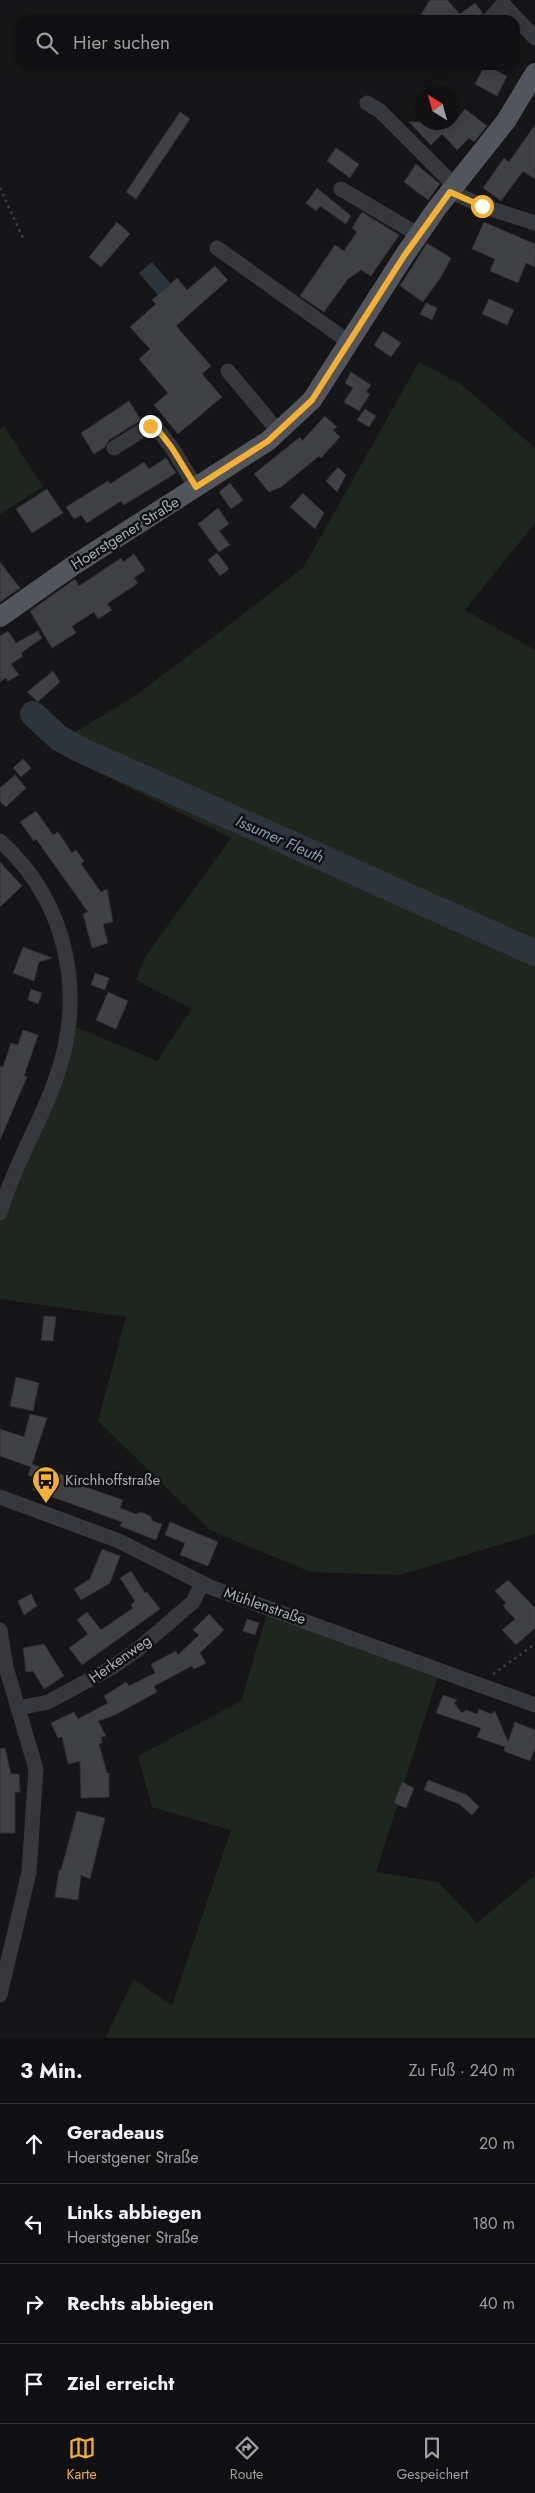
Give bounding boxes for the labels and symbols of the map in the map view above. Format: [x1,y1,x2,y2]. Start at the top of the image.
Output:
north arrow [415,85,460,130]
route start [471,195,494,218]
route end [139,415,162,438]
street label: Hoerstgener Straße [67,491,183,575]
water label: Issumer Fleuth [232,809,328,869]
bus stop icon: Kirchhoffstraße [31,1465,61,1504]
place label: Kirchhoffstraße [65,1469,160,1491]
street label: Mühlenstraße [221,1582,309,1630]
street label: Herkenweg [84,1629,156,1689]

